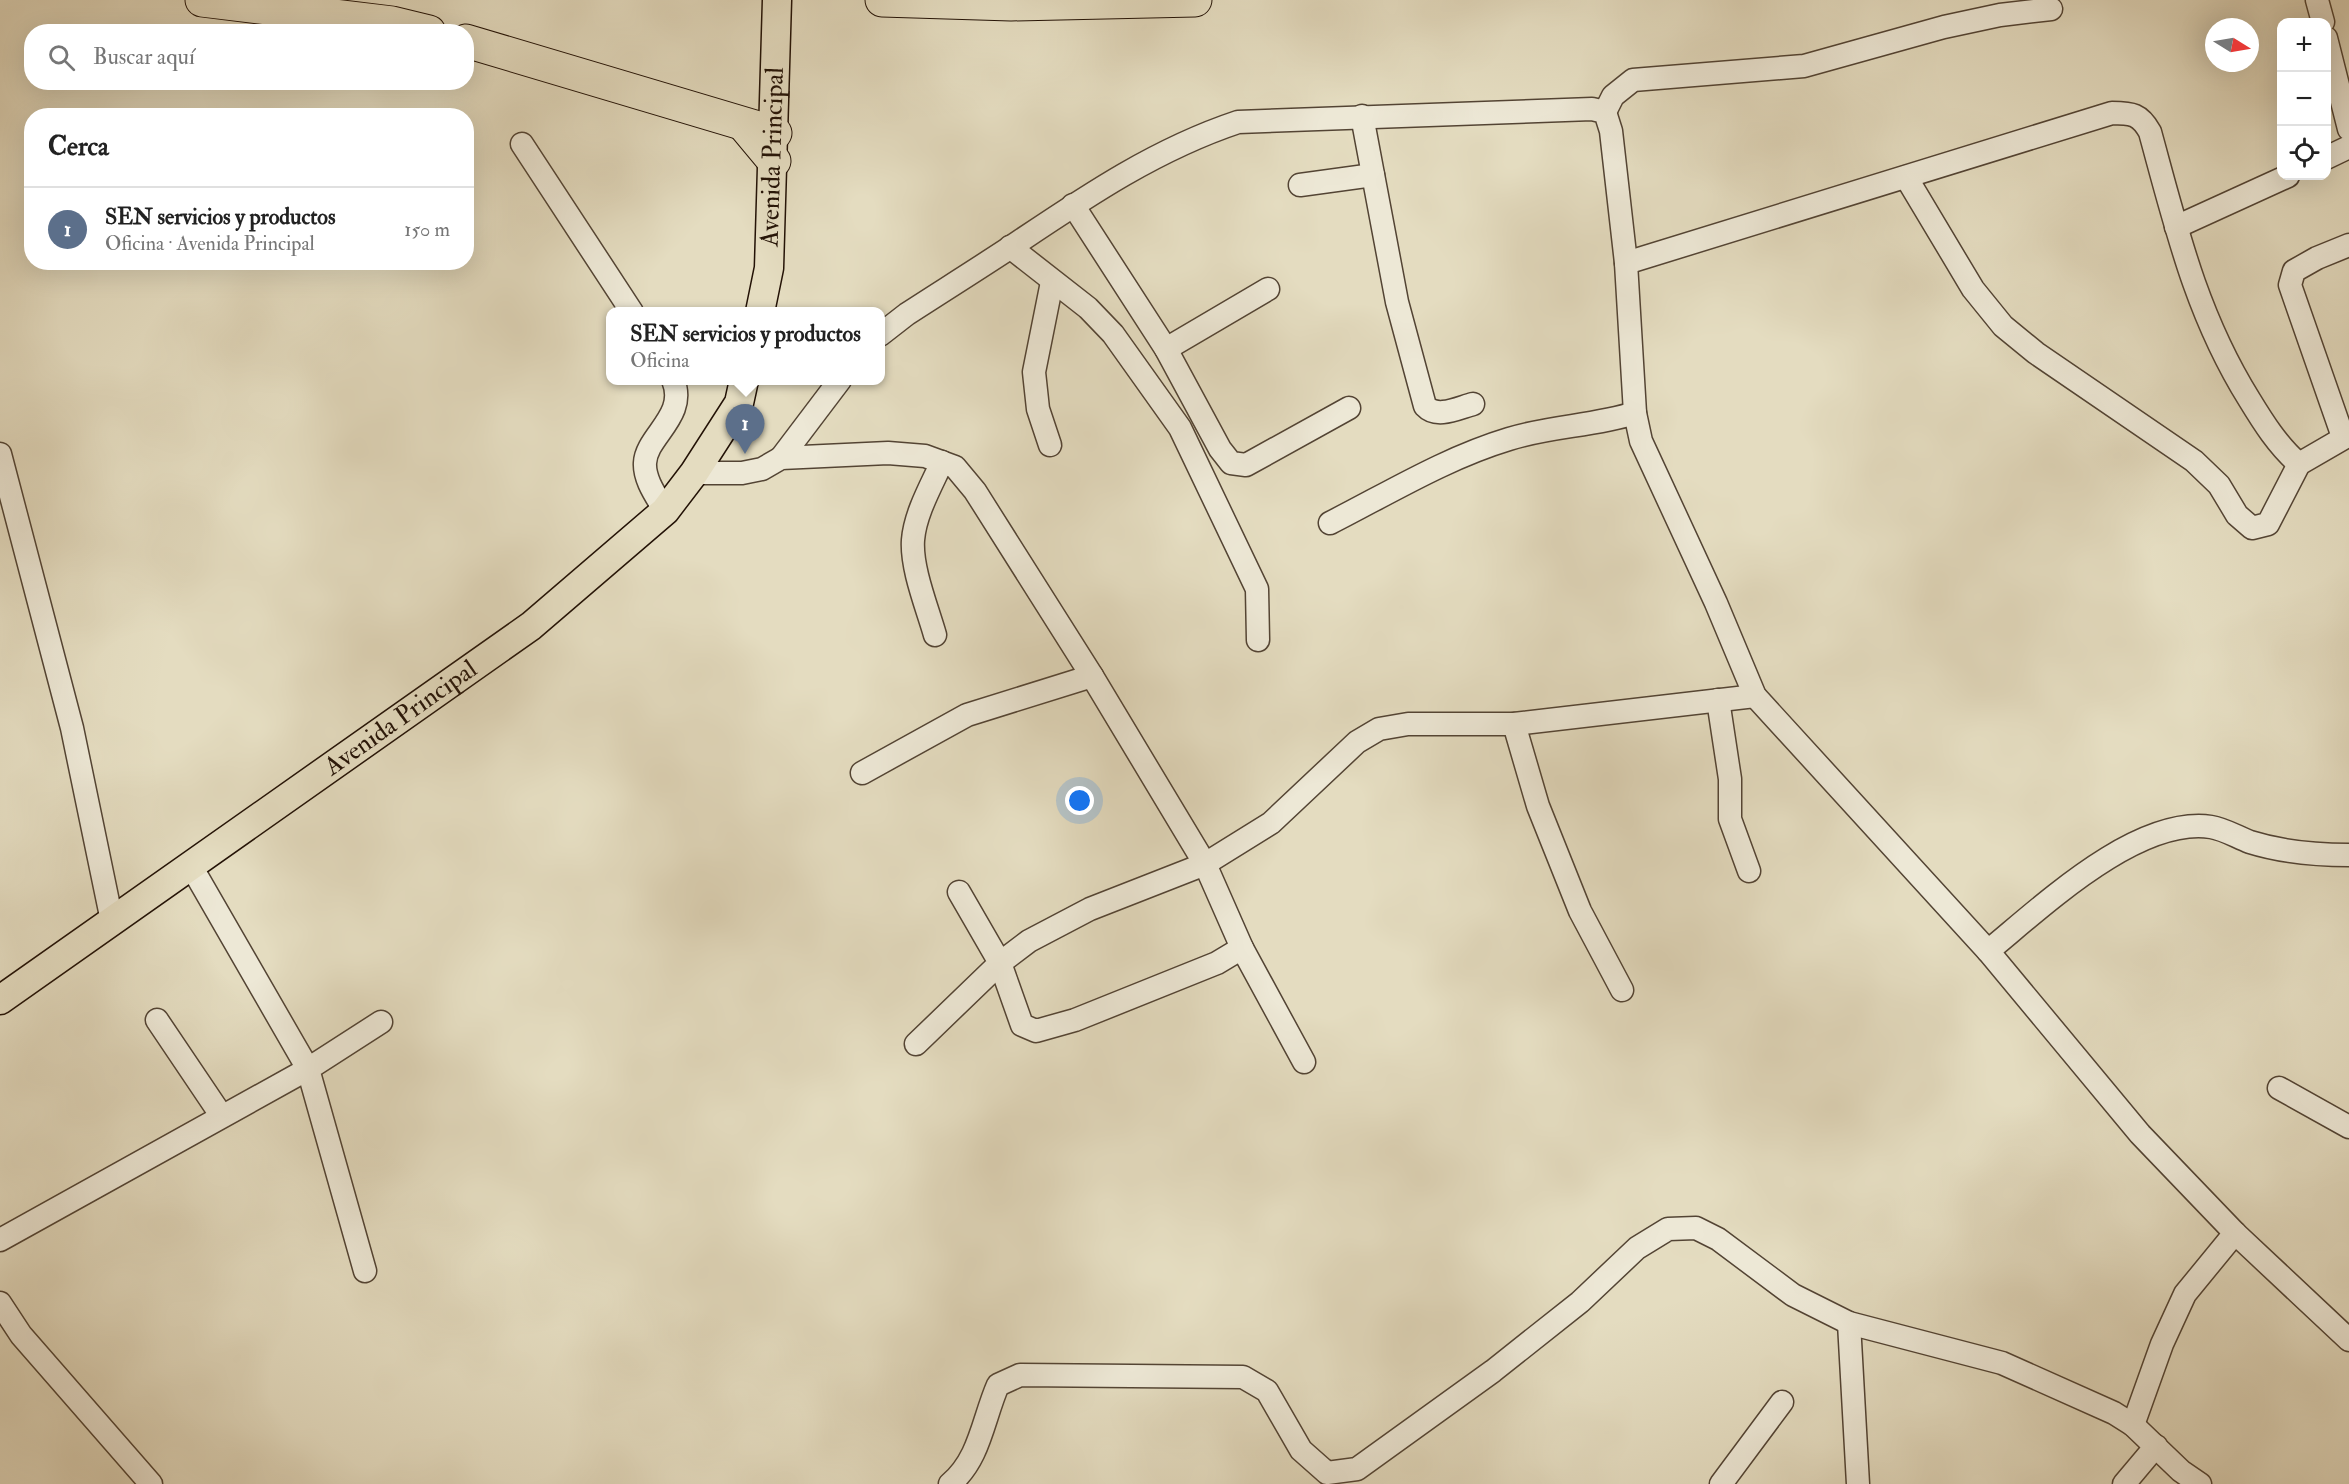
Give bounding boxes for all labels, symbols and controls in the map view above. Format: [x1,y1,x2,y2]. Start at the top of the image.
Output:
north arrow [2205,18,2259,72]
map controls [2277,18,2331,180]
button: + [2277,18,2331,72]
search box [24,24,474,90]
icon: search [45,41,78,74]
text: Buscar aquí [93,43,195,71]
street label: Avenida Principal [754,66,791,248]
button: − [2277,72,2331,126]
button: locate [2277,126,2331,180]
text: Cerca [48,131,109,163]
text: SEN servicios y productos [105,203,336,231]
text: 1 [64,217,71,242]
text: 150 m [404,217,450,242]
text: Oficina · Avenida Principal [105,231,315,256]
popup [606,307,885,385]
text: SEN servicios y productos [630,320,861,348]
text: Oficina [630,348,689,373]
pin: 1 [726,404,764,454]
street label: Avenida Principal [317,653,484,783]
your location [1065,786,1094,815]

